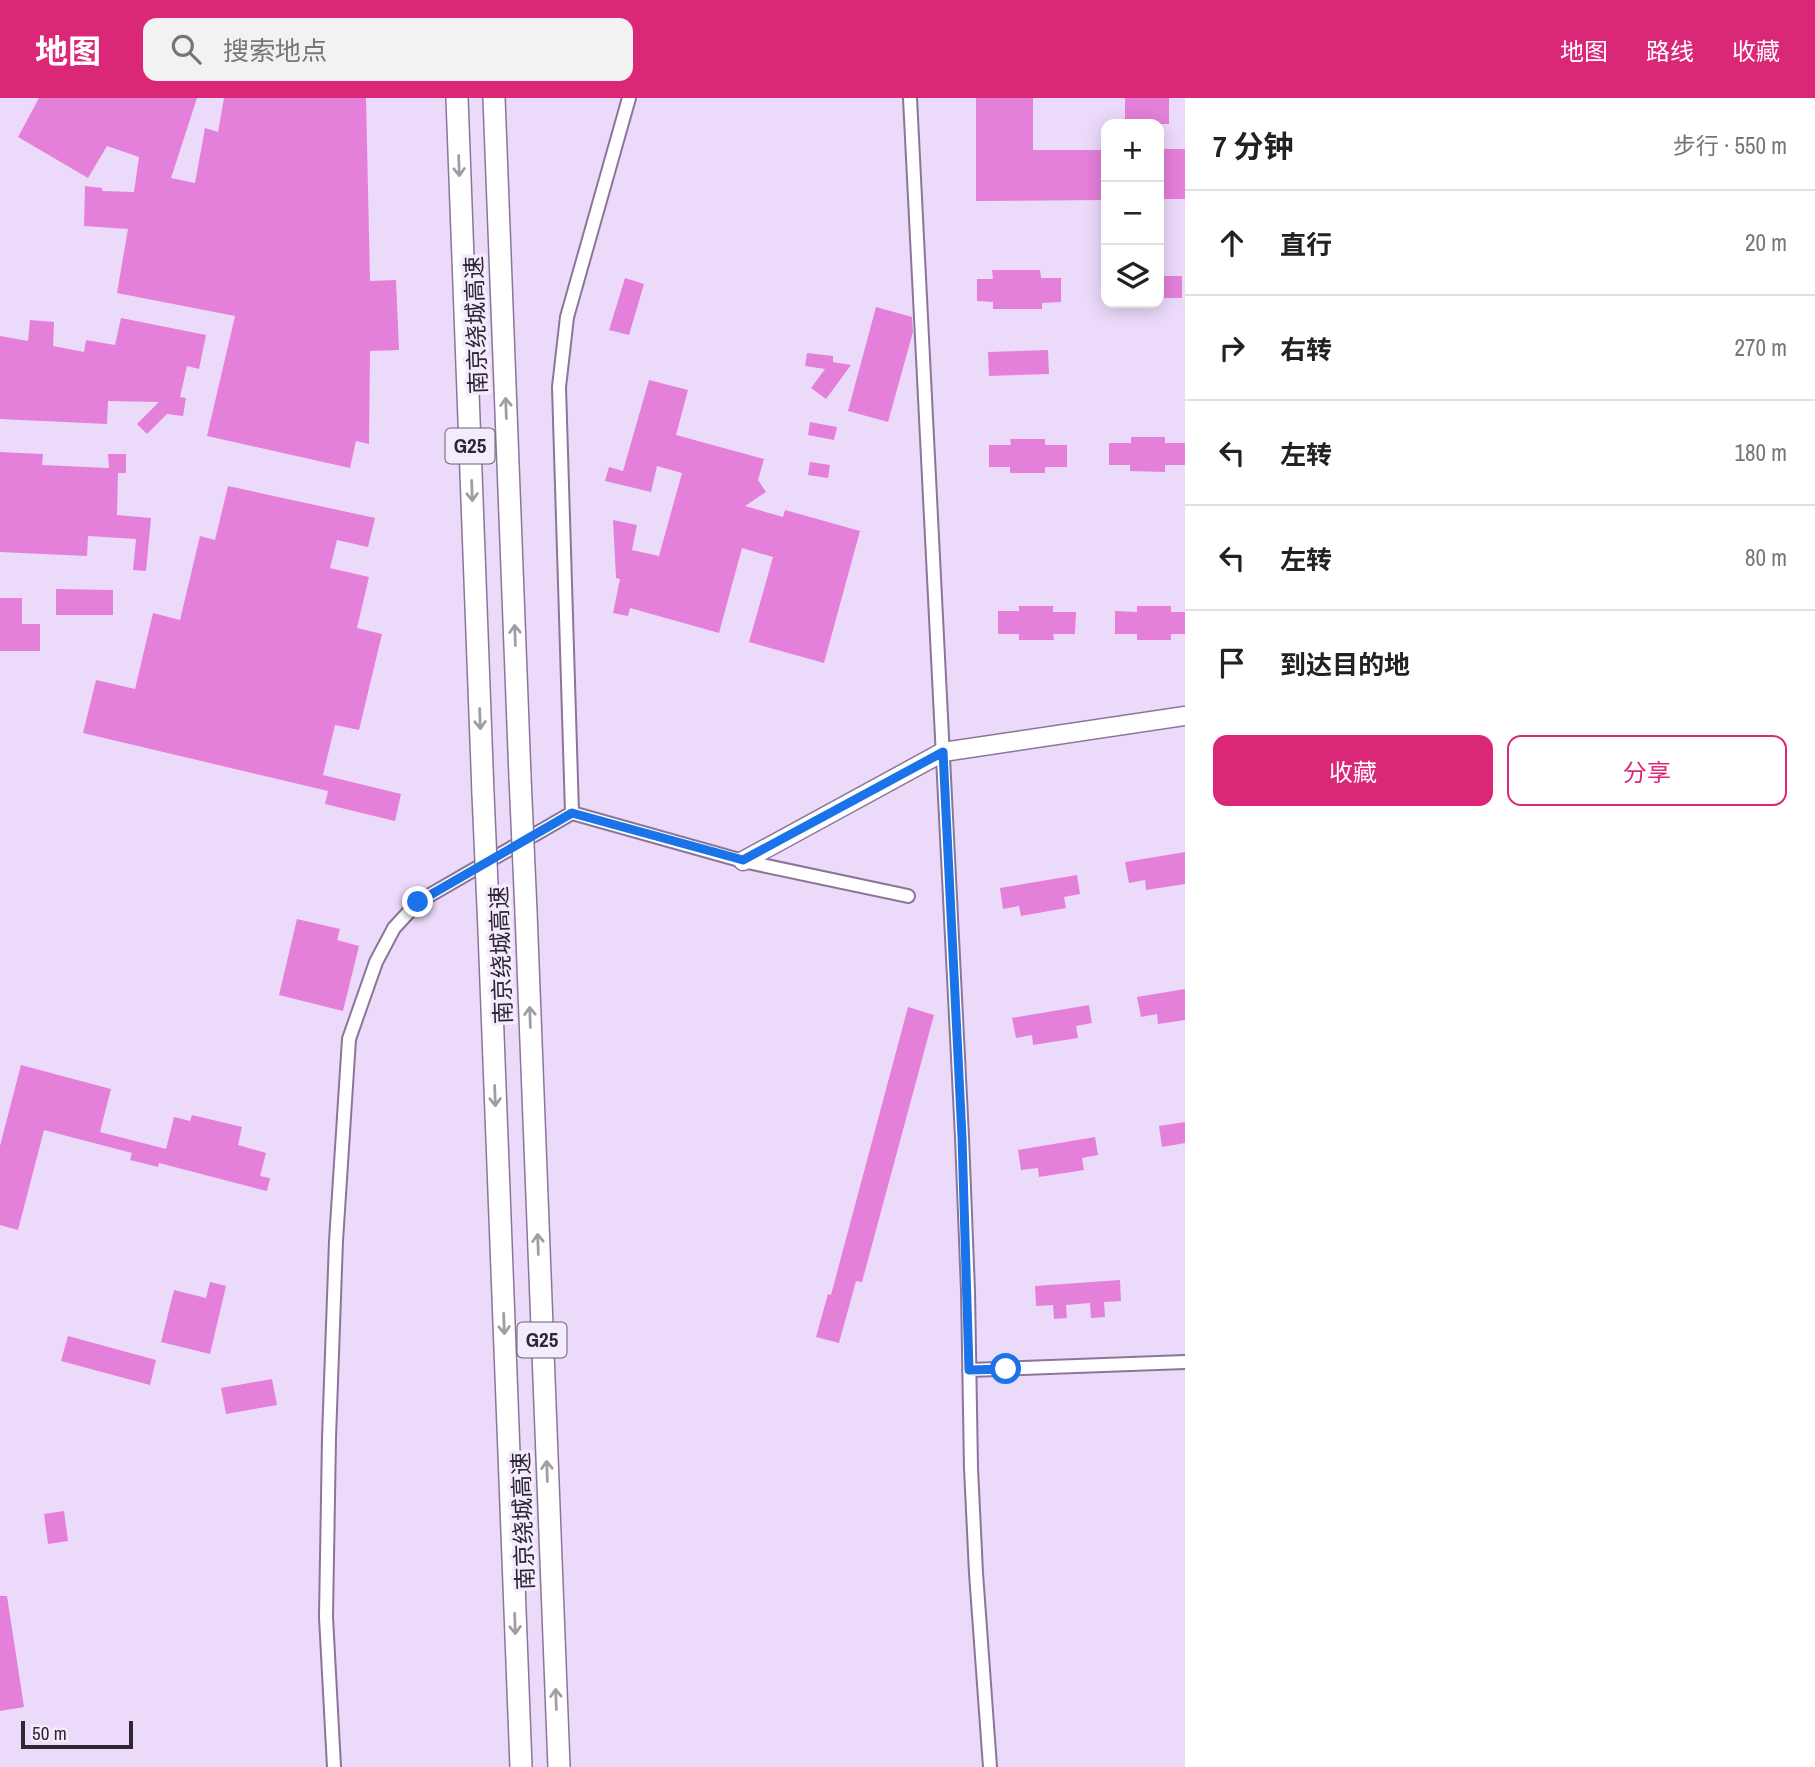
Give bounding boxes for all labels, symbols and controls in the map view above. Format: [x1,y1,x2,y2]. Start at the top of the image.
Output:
search box [143,18,633,81]
text: 地图 [35,29,101,73]
icon: search [167,30,205,68]
text: 搜索地点 [223,33,327,68]
text: 地图 [1560,35,1608,67]
text: 路线 [1646,35,1694,67]
text: 收藏 [1732,35,1780,67]
map controls [1101,119,1164,308]
button: + [1101,119,1164,182]
text: 7 分钟 [1213,126,1294,166]
text: 步行 · 550 m [1673,130,1787,161]
one-way arrow [453,154,466,177]
button: − [1101,182,1164,245]
icon: ahead [1213,224,1251,262]
text: 直行 [1280,227,1332,262]
text: 20 m [1745,227,1787,258]
button: layers [1101,245,1164,308]
street label: 南京绕城高速 [458,256,493,395]
icon: right [1213,329,1251,367]
text: 右转 [1280,332,1332,367]
text: 270 m [1735,332,1787,363]
one-way arrow [499,397,512,420]
road number: G25 [446,428,494,464]
icon: left [1213,434,1251,472]
text: 左转 [1280,437,1332,472]
text: 180 m [1735,437,1787,468]
one-way arrow [465,480,478,503]
icon: left [1213,539,1251,577]
text: 左转 [1280,542,1332,577]
text: 80 m [1745,542,1787,573]
one-way arrow [508,624,521,647]
icon: arrive [1213,644,1251,682]
text: 到达目的地 [1280,647,1410,682]
one-way arrow [474,707,487,730]
button: 收藏 [1213,735,1493,806]
button: 分享 [1507,735,1787,806]
route end [402,886,433,917]
street label: 南京绕城高速 [483,886,518,1025]
one-way arrow [523,1006,536,1029]
one-way arrow [488,1085,502,1108]
one-way arrow [532,1233,545,1256]
one-way arrow [497,1312,510,1335]
road number: G25 [518,1322,566,1358]
route start [990,1353,1021,1384]
street label: 南京绕城高速 [505,1452,540,1591]
one-way arrow [541,1460,554,1483]
one-way arrow [509,1613,522,1636]
one-way arrow [550,1688,563,1711]
scale bar [21,1718,133,1750]
text: 50 m [32,1720,67,1746]

